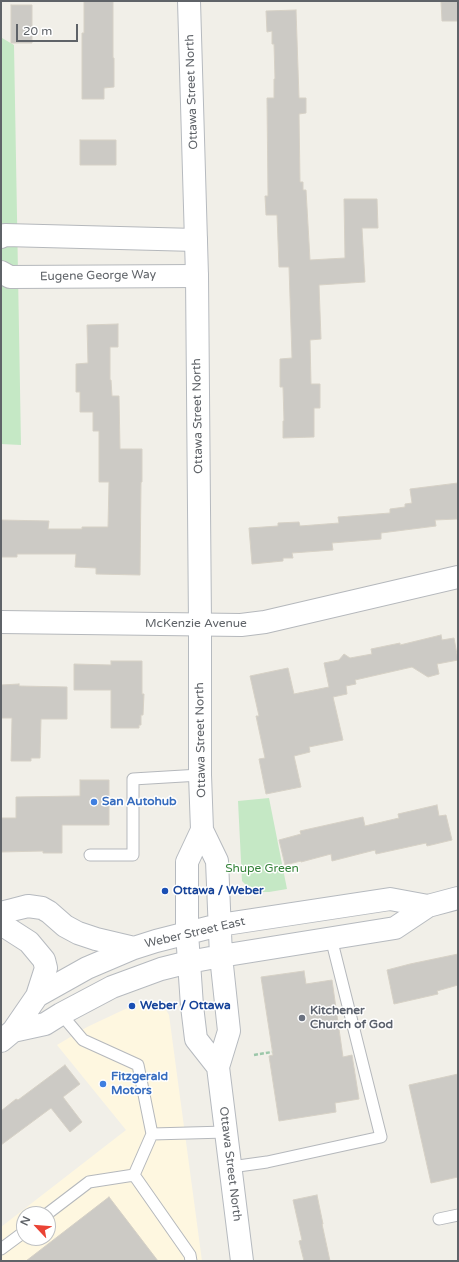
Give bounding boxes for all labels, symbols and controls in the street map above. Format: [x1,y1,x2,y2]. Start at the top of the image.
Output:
scale bar [18,16,80,42]
text: 20 m [23,24,52,38]
street label: Ottawa Street North [183,34,201,150]
street label: Eugene George Way [40,268,156,284]
street label: Ottawa Street North [190,358,206,474]
street label: McKenzie Avenue [145,617,247,631]
street label: Ottawa Street North [193,682,209,798]
place label: San Autohub [102,795,177,809]
marker: San Autohub [89,797,99,807]
park label: Shupe Green [225,862,299,876]
place label: Ottawa / Weber [173,884,264,898]
marker: Ottawa / Weber [160,886,170,896]
street label: Weber Street East [143,914,247,952]
place label: Weber / Ottawa [140,999,231,1013]
marker: Weber / Ottawa [127,1001,137,1011]
place label: Kitchener Church of God [310,1004,393,1032]
marker: Kitchener Church of God [297,1013,307,1023]
place label: Fitzgerald Motors [111,1070,168,1098]
marker: Fitzgerald Motors [98,1079,108,1089]
street label: Ottawa Street North [216,1106,244,1222]
north arrow [16,1206,56,1246]
text: N [18,1214,33,1228]

